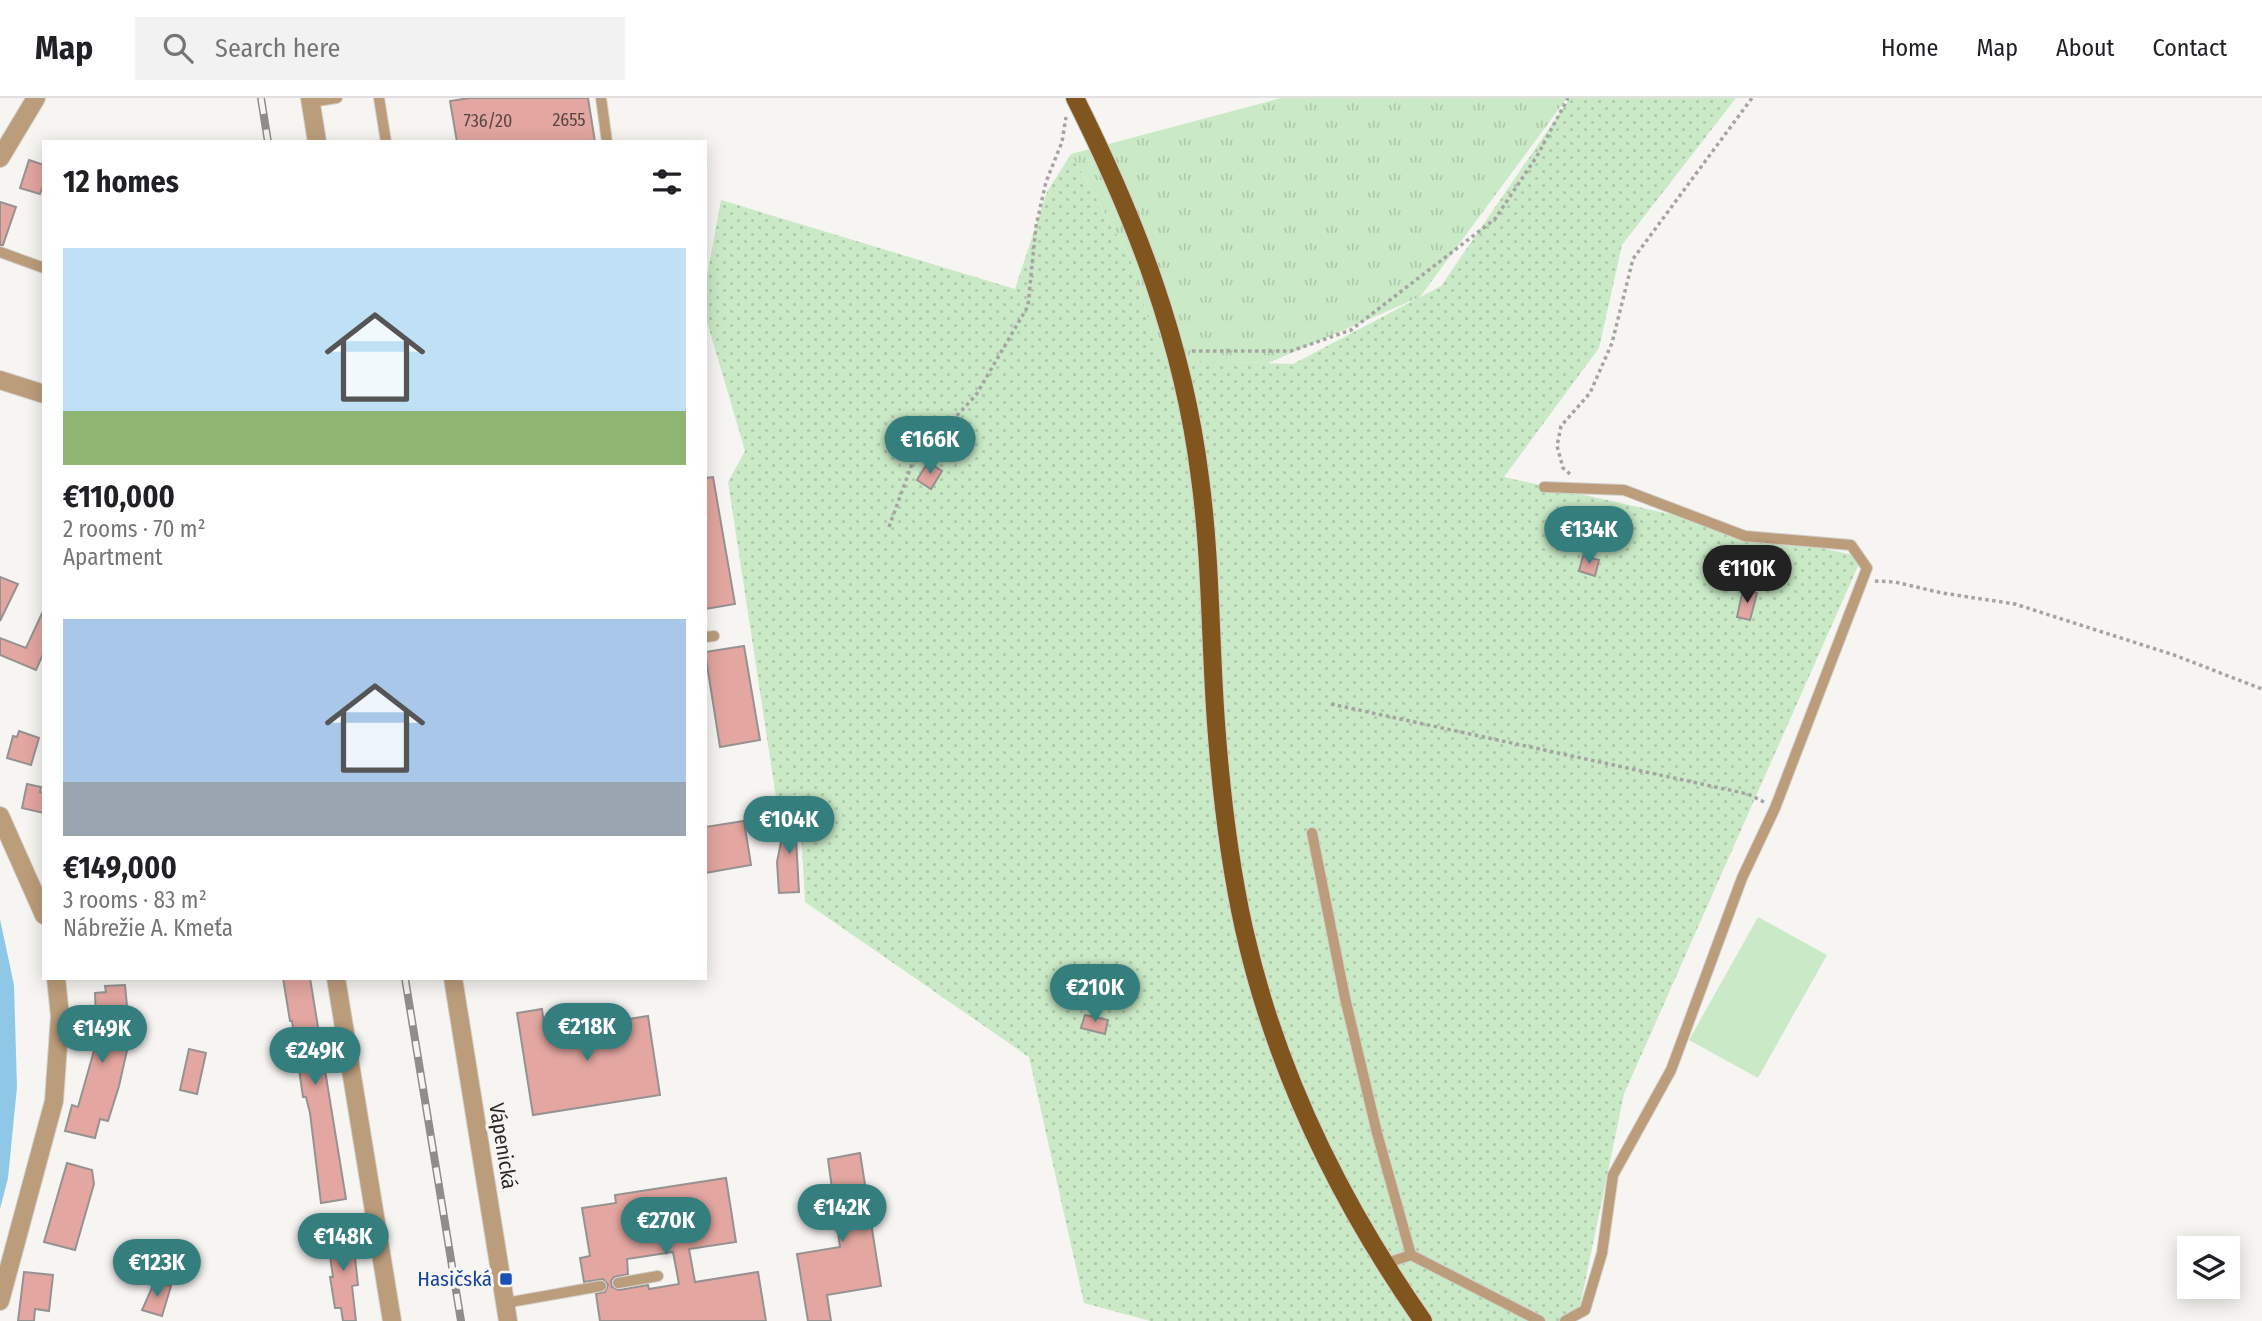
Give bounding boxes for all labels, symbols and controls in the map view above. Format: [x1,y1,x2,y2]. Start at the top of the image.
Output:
search box [135,17,625,80]
text: Map [35,28,93,68]
icon: search [159,29,197,67]
text: Search here [215,33,340,64]
text: Home [1881,34,1938,62]
text: Map [1976,34,2018,62]
text: About [2056,34,2114,62]
text: Contact [2152,34,2227,62]
house number: 2655 [552,109,586,131]
house number: 736/20 [464,110,512,132]
icon: filters [648,163,686,201]
text: 12 homes [63,164,179,200]
icon: home [312,294,438,420]
pin: €166K [881,416,979,476]
text: €166K [901,425,959,453]
text: €110,000 [63,479,175,515]
pin: €134K [1540,506,1638,566]
text: 2 rooms · 70 m² [63,515,206,543]
text: €134K [1560,515,1618,543]
text: Apartment [63,543,163,571]
pin: €110K [1698,546,1796,605]
text: €110K [1719,554,1775,582]
icon: home [312,665,438,791]
pin: €104K [740,796,838,856]
text: €104K [759,805,819,833]
text: €149,000 [63,850,177,886]
text: 3 rooms · 83 m² [63,886,207,914]
text: Nábrežie A. Kmeťa [63,914,233,942]
pin: €210K [1046,964,1144,1024]
text: €210K [1066,973,1124,1001]
pin: €218K [538,1004,636,1063]
pin: €149K [53,1006,151,1065]
text: €218K [558,1012,616,1040]
text: €149K [73,1014,131,1042]
pin: €249K [266,1028,364,1087]
text: €249K [286,1036,344,1064]
street label: Vápenická [483,1101,523,1191]
pin: €142K [793,1184,891,1244]
text: €142K [814,1193,870,1221]
pin: €270K [617,1198,715,1257]
text: €270K [637,1206,695,1234]
pin: €148K [294,1214,392,1273]
text: €148K [314,1222,372,1250]
map controls [2177,1236,2240,1299]
button: layers [2177,1236,2240,1299]
pin: €123K [108,1240,206,1299]
text: €123K [129,1248,185,1276]
place label: Hasičská [417,1266,492,1292]
marker: Hasičská [498,1271,514,1287]

